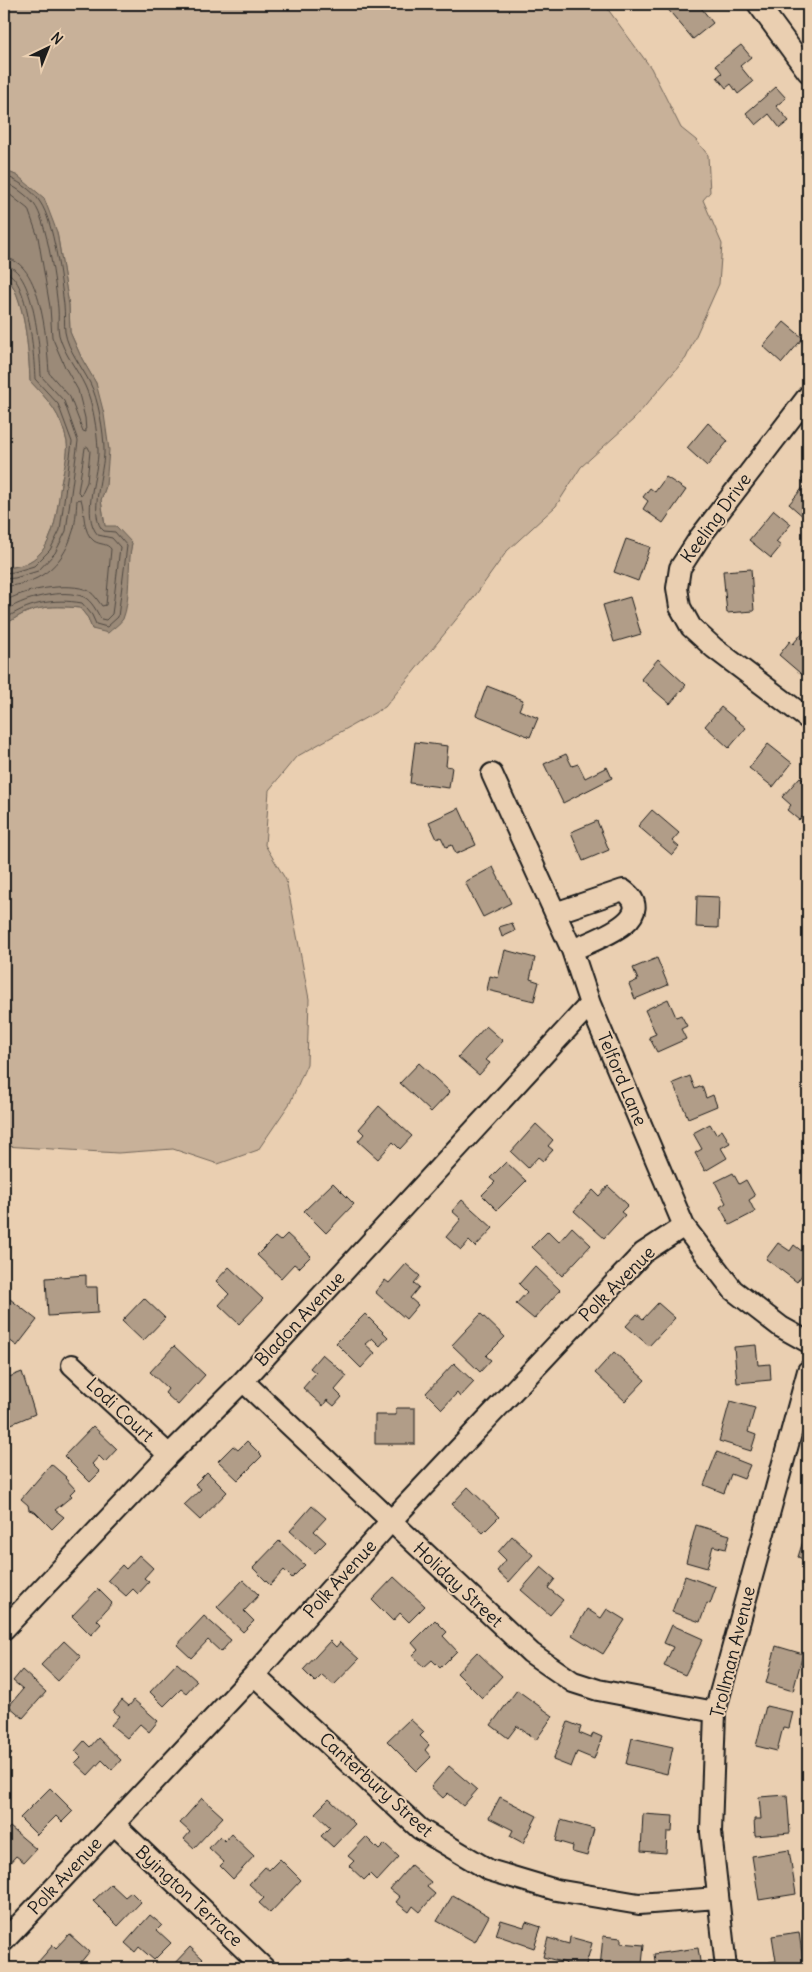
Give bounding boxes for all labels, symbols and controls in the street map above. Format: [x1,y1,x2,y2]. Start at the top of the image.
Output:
north arrow [22,22,72,72]
text: N [47,29,67,48]
street label: Keeling Drive [675,468,756,567]
street label: Telford Lane [592,1028,653,1129]
street label: Polk Avenue [574,1241,660,1327]
street label: Bladon Avenue [250,1266,350,1371]
street label: Lodi Court [82,1372,159,1447]
street label: Polk Avenue [298,1534,381,1623]
street label: Holiday Street [409,1537,508,1632]
street label: Trollman Avenue [705,1584,760,1720]
street label: Canterbury Street [315,1727,438,1842]
street label: Polk Avenue [23,1832,107,1919]
street label: Byington Terrace [131,1840,248,1951]

